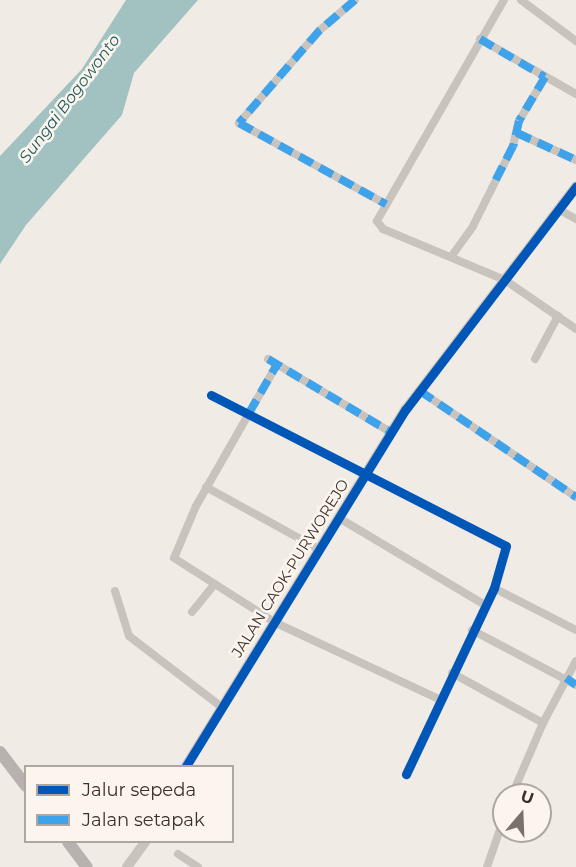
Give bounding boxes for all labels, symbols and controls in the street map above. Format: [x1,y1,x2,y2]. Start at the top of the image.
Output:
water label: Sungai Bogowonto [16,31,124,167]
street label: JALAN CAOK-PURWOREJO [228,476,352,660]
legend [24,765,234,843]
text: Jalur sepeda [82,779,196,801]
north arrow [492,783,552,843]
text: U [518,786,536,808]
text: Jalan setapak [82,809,205,831]

